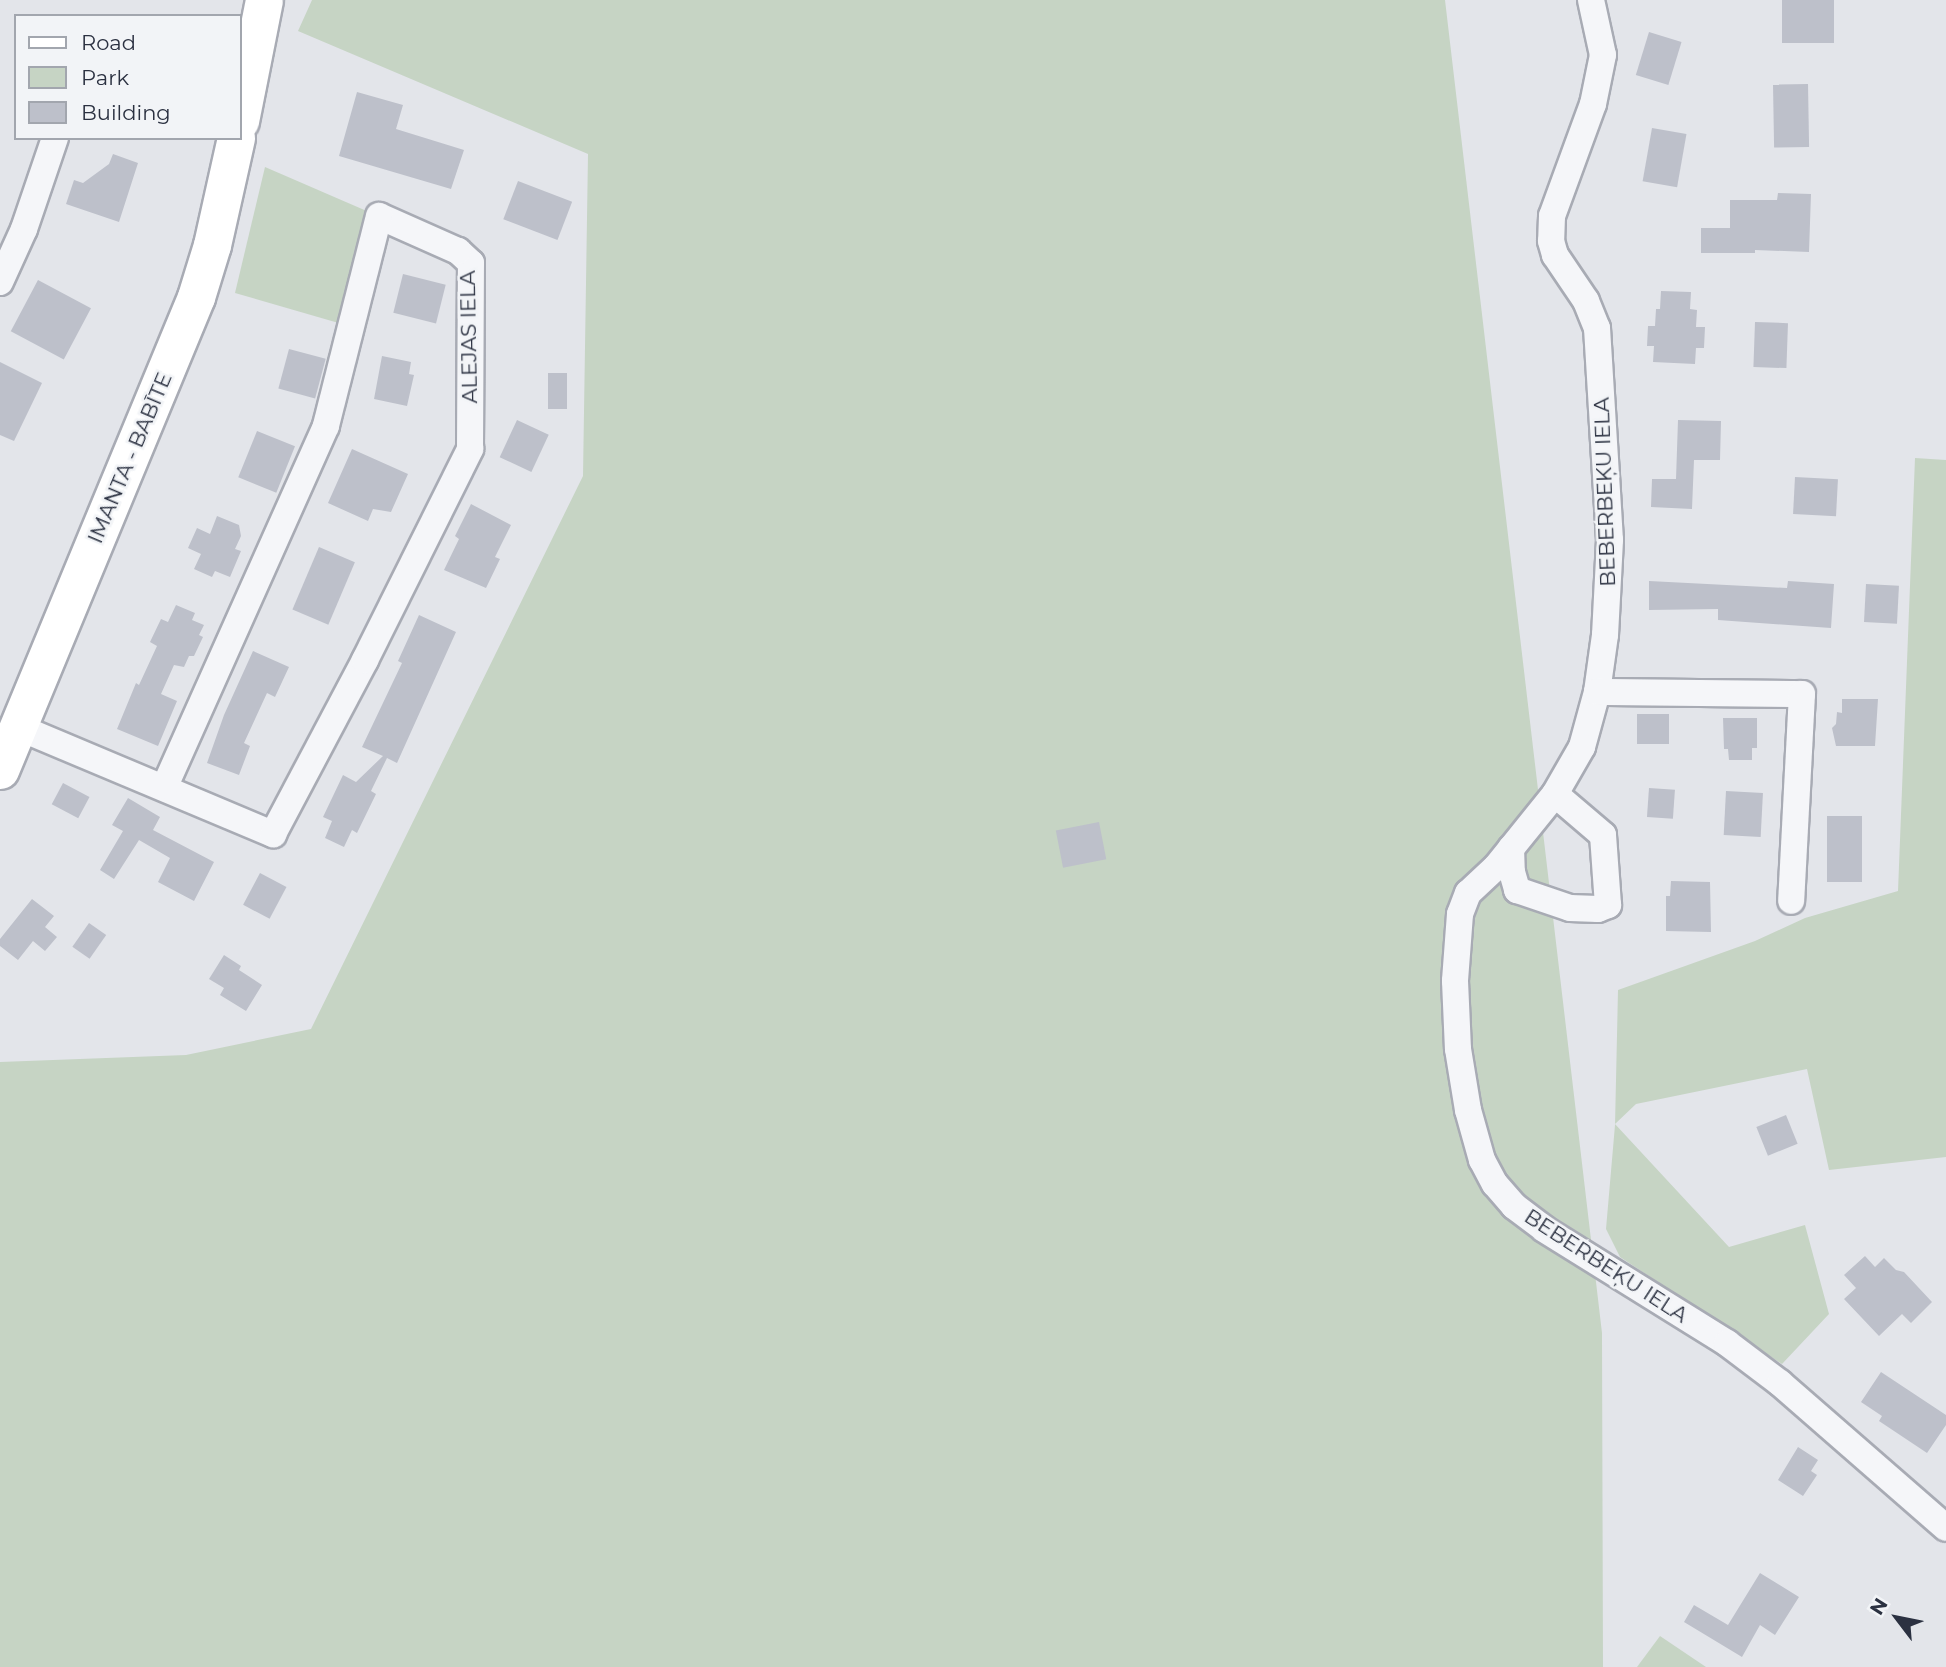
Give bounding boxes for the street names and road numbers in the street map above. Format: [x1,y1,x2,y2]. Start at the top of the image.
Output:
street label: ALEJAS IELA [455,270,483,404]
street label: IMANTA - BABĪTE [83,369,177,547]
street label: BEBERBEĶU IELA [1589,397,1621,587]
street label: BEBERBEĶU IELA [1520,1204,1692,1328]

